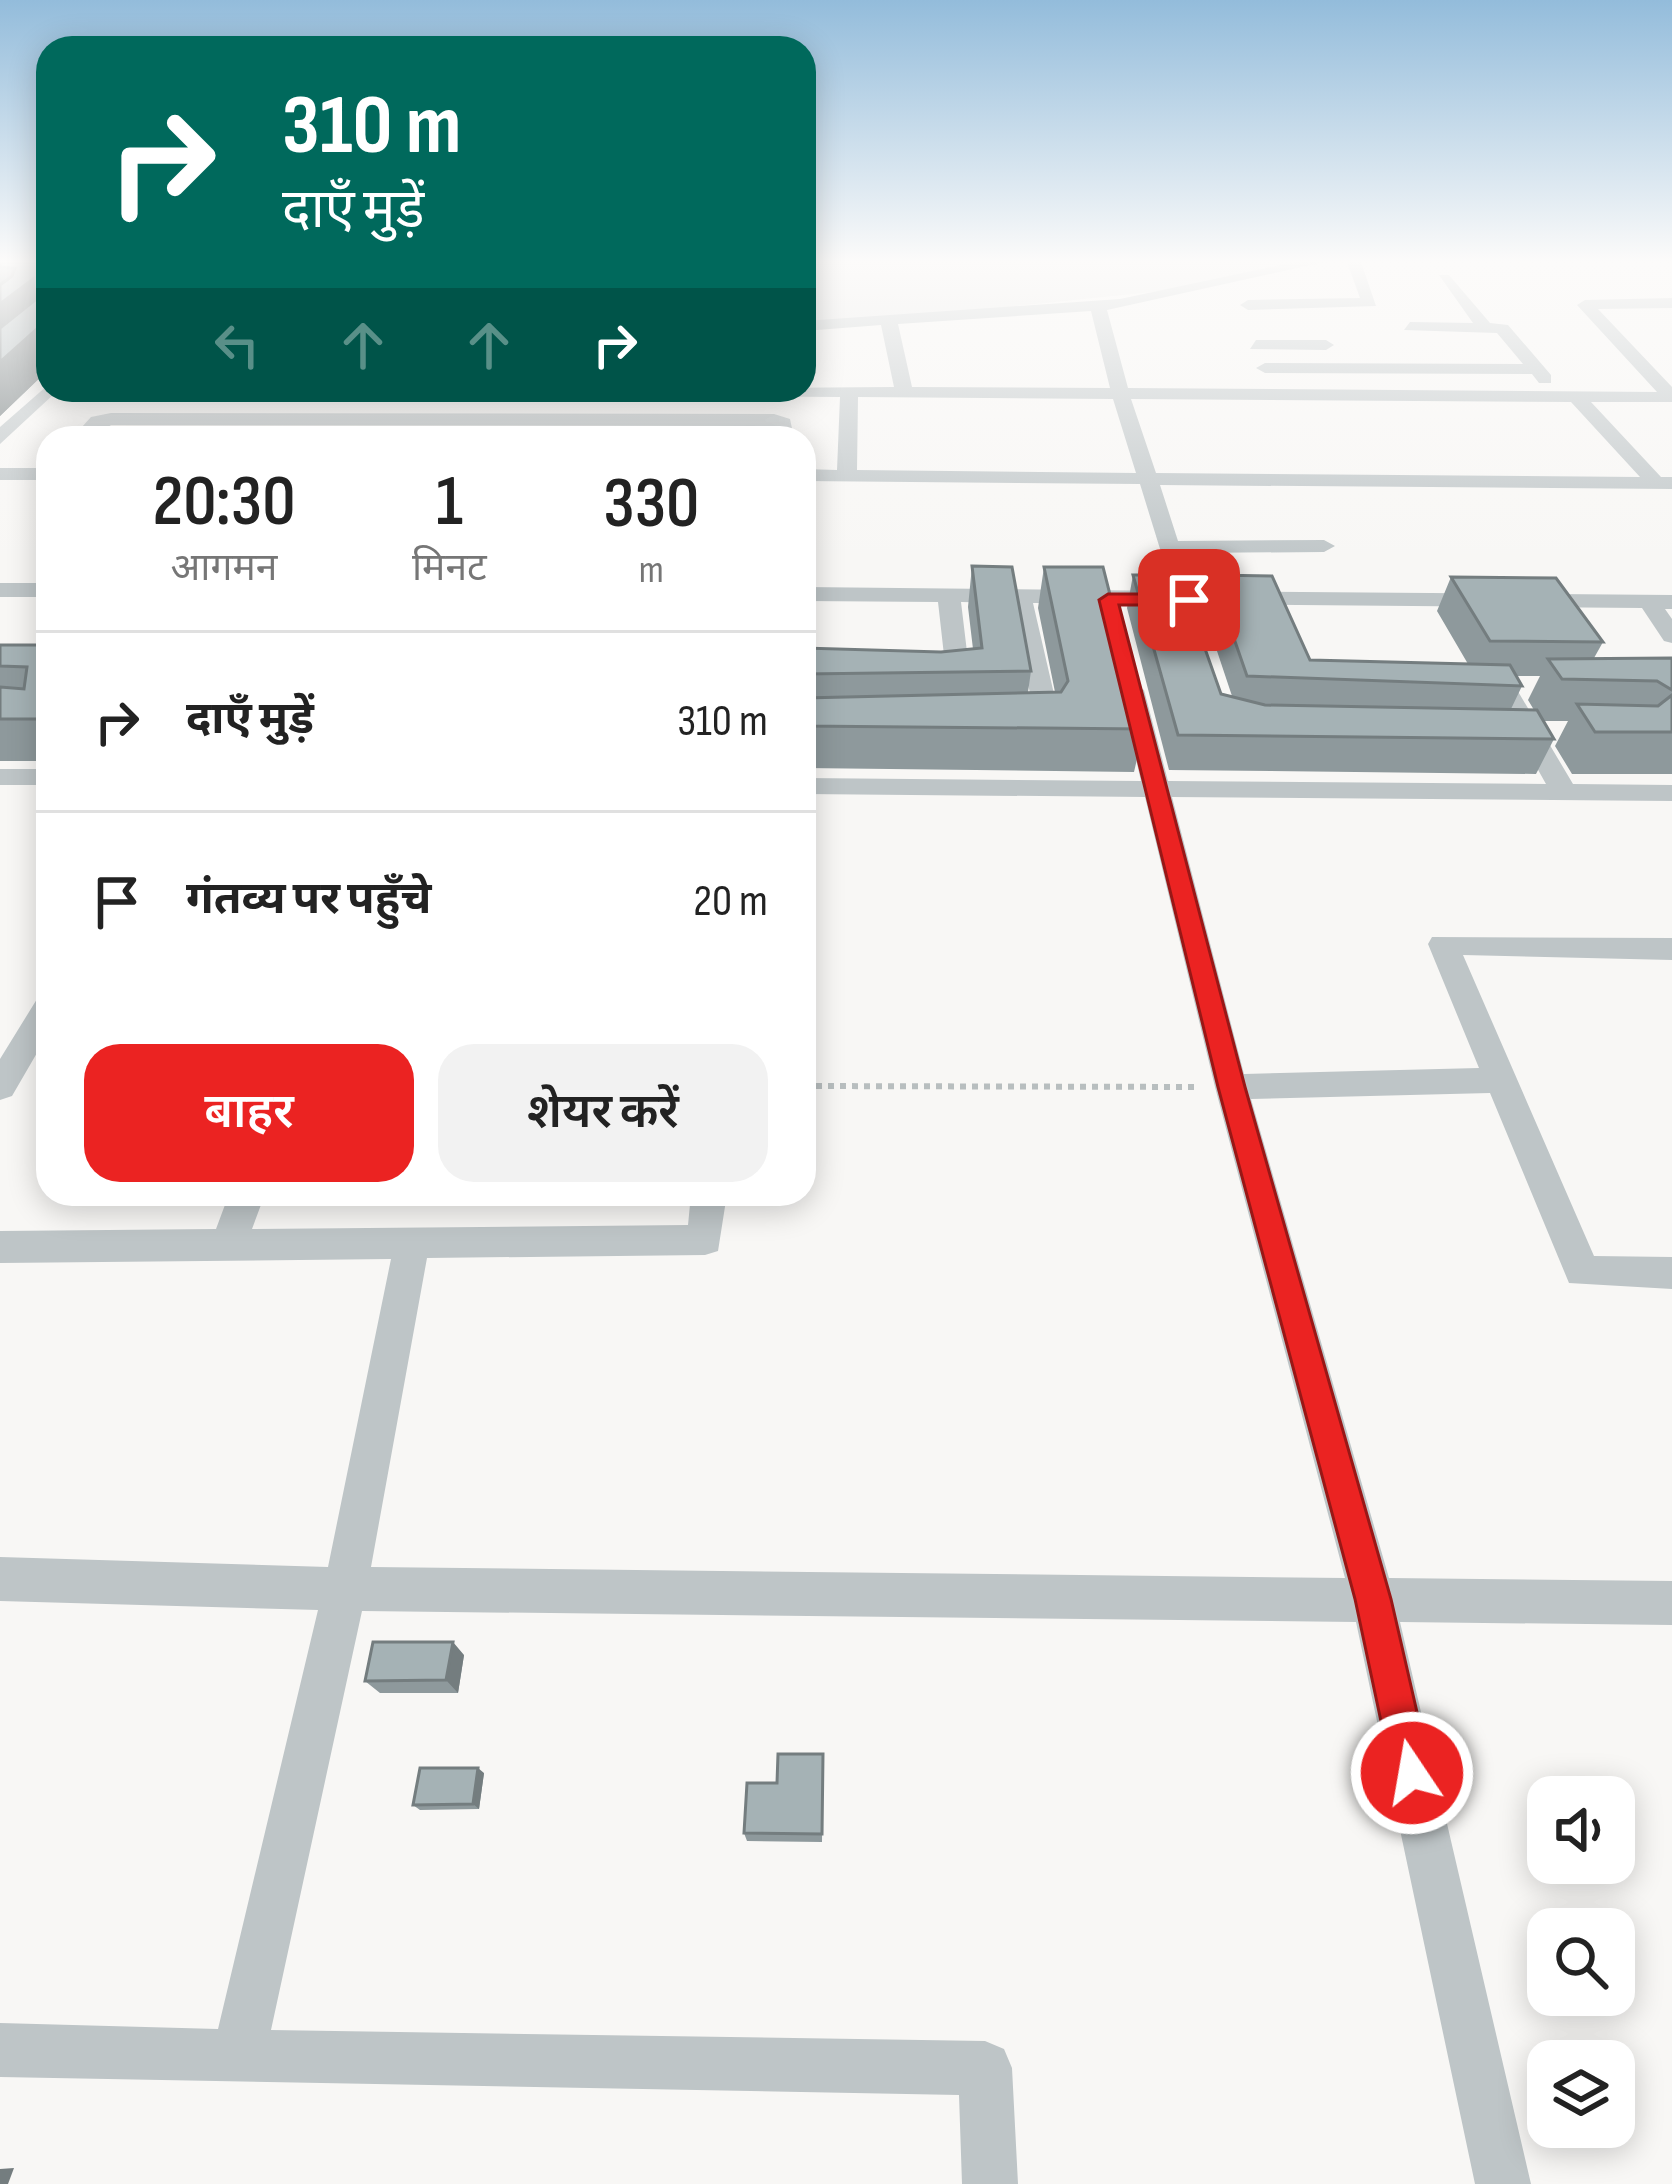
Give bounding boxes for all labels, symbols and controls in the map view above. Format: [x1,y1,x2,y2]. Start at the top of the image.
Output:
text: 310 m [282,76,461,177]
icon: right [84,84,240,240]
text: दाएँ मुड़ें [282,178,424,243]
icon: left [204,312,270,378]
icon: ahead [330,312,396,378]
icon: ahead [456,312,522,378]
icon: right [582,312,648,378]
text: 20:30 [153,459,296,546]
text: 1 [436,459,463,546]
text: 330 [603,461,699,548]
text: आगमन [171,545,277,592]
text: मिनट [412,545,487,592]
text: m [639,547,664,594]
pin [1138,549,1240,651]
icon: arrive [1156,567,1222,633]
icon: right [84,689,150,755]
text: दाएँ मुड़ें [186,692,314,747]
text: 310 m [677,694,768,749]
icon: arrive [84,869,150,935]
text: गंतव्य पर पहुँचे [186,872,431,927]
text: 20 m [693,874,768,929]
button: बाहर [84,1044,414,1182]
button: शेयर करें [438,1044,768,1182]
position arrow [1349,1710,1475,1836]
map controls [1527,1776,1635,2148]
button: sound [1527,1776,1635,1884]
button: search [1527,1908,1635,2016]
button: layers [1527,2040,1635,2148]

